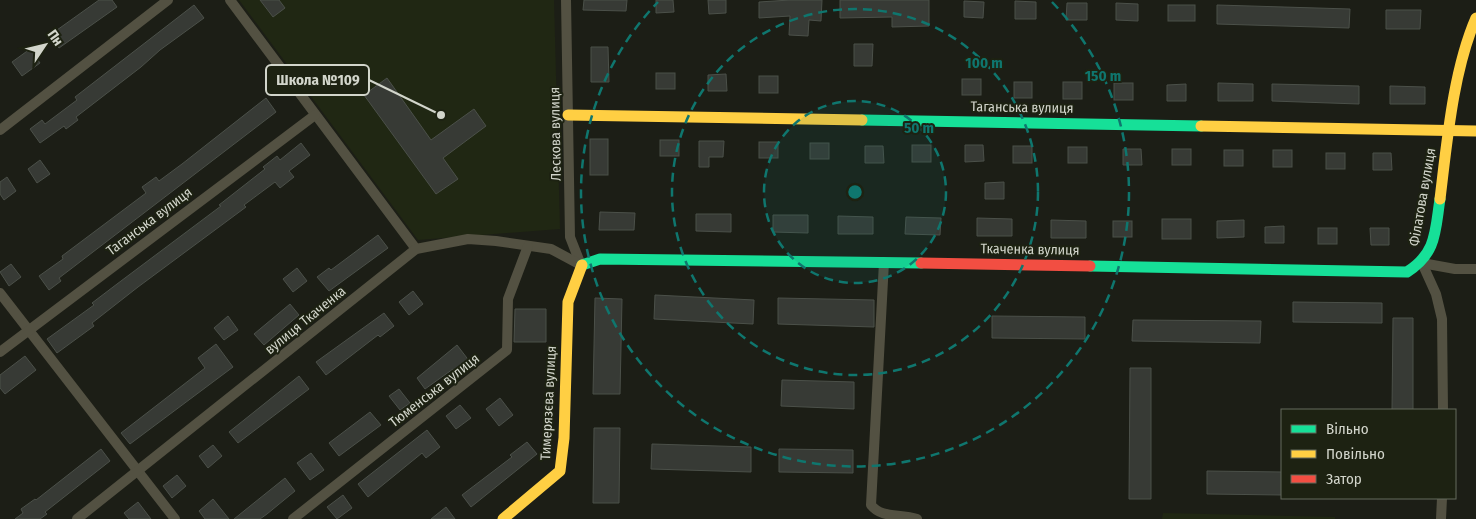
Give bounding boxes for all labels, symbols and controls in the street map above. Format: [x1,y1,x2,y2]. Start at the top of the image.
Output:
north arrow [20,20,70,70]
text: Пн [44,26,67,49]
text: 100 m [965,54,1003,72]
callout: Школа №109 [266,65,369,95]
text: 150 m [1085,67,1121,85]
text: Школа №109 [276,71,360,89]
street label: Лескова вулиця [546,87,565,181]
street label: Таганська вулиця [970,98,1074,117]
text: 50 m [904,119,934,137]
street label: Філатова вулиця [1405,147,1439,247]
centre of rings [846,183,864,201]
street label: Таганська вулиця [103,184,195,259]
street label: Ткаченка вулиця [980,240,1080,259]
street label: вулиця Ткаченка [261,283,349,358]
street label: Тимерязєва вулиця [537,345,560,461]
street label: Тюменська вулиця [386,350,483,431]
legend [1281,409,1456,499]
text: Вільно [1326,420,1369,438]
text: Повільно [1326,445,1385,463]
text: Затор [1326,470,1362,488]

